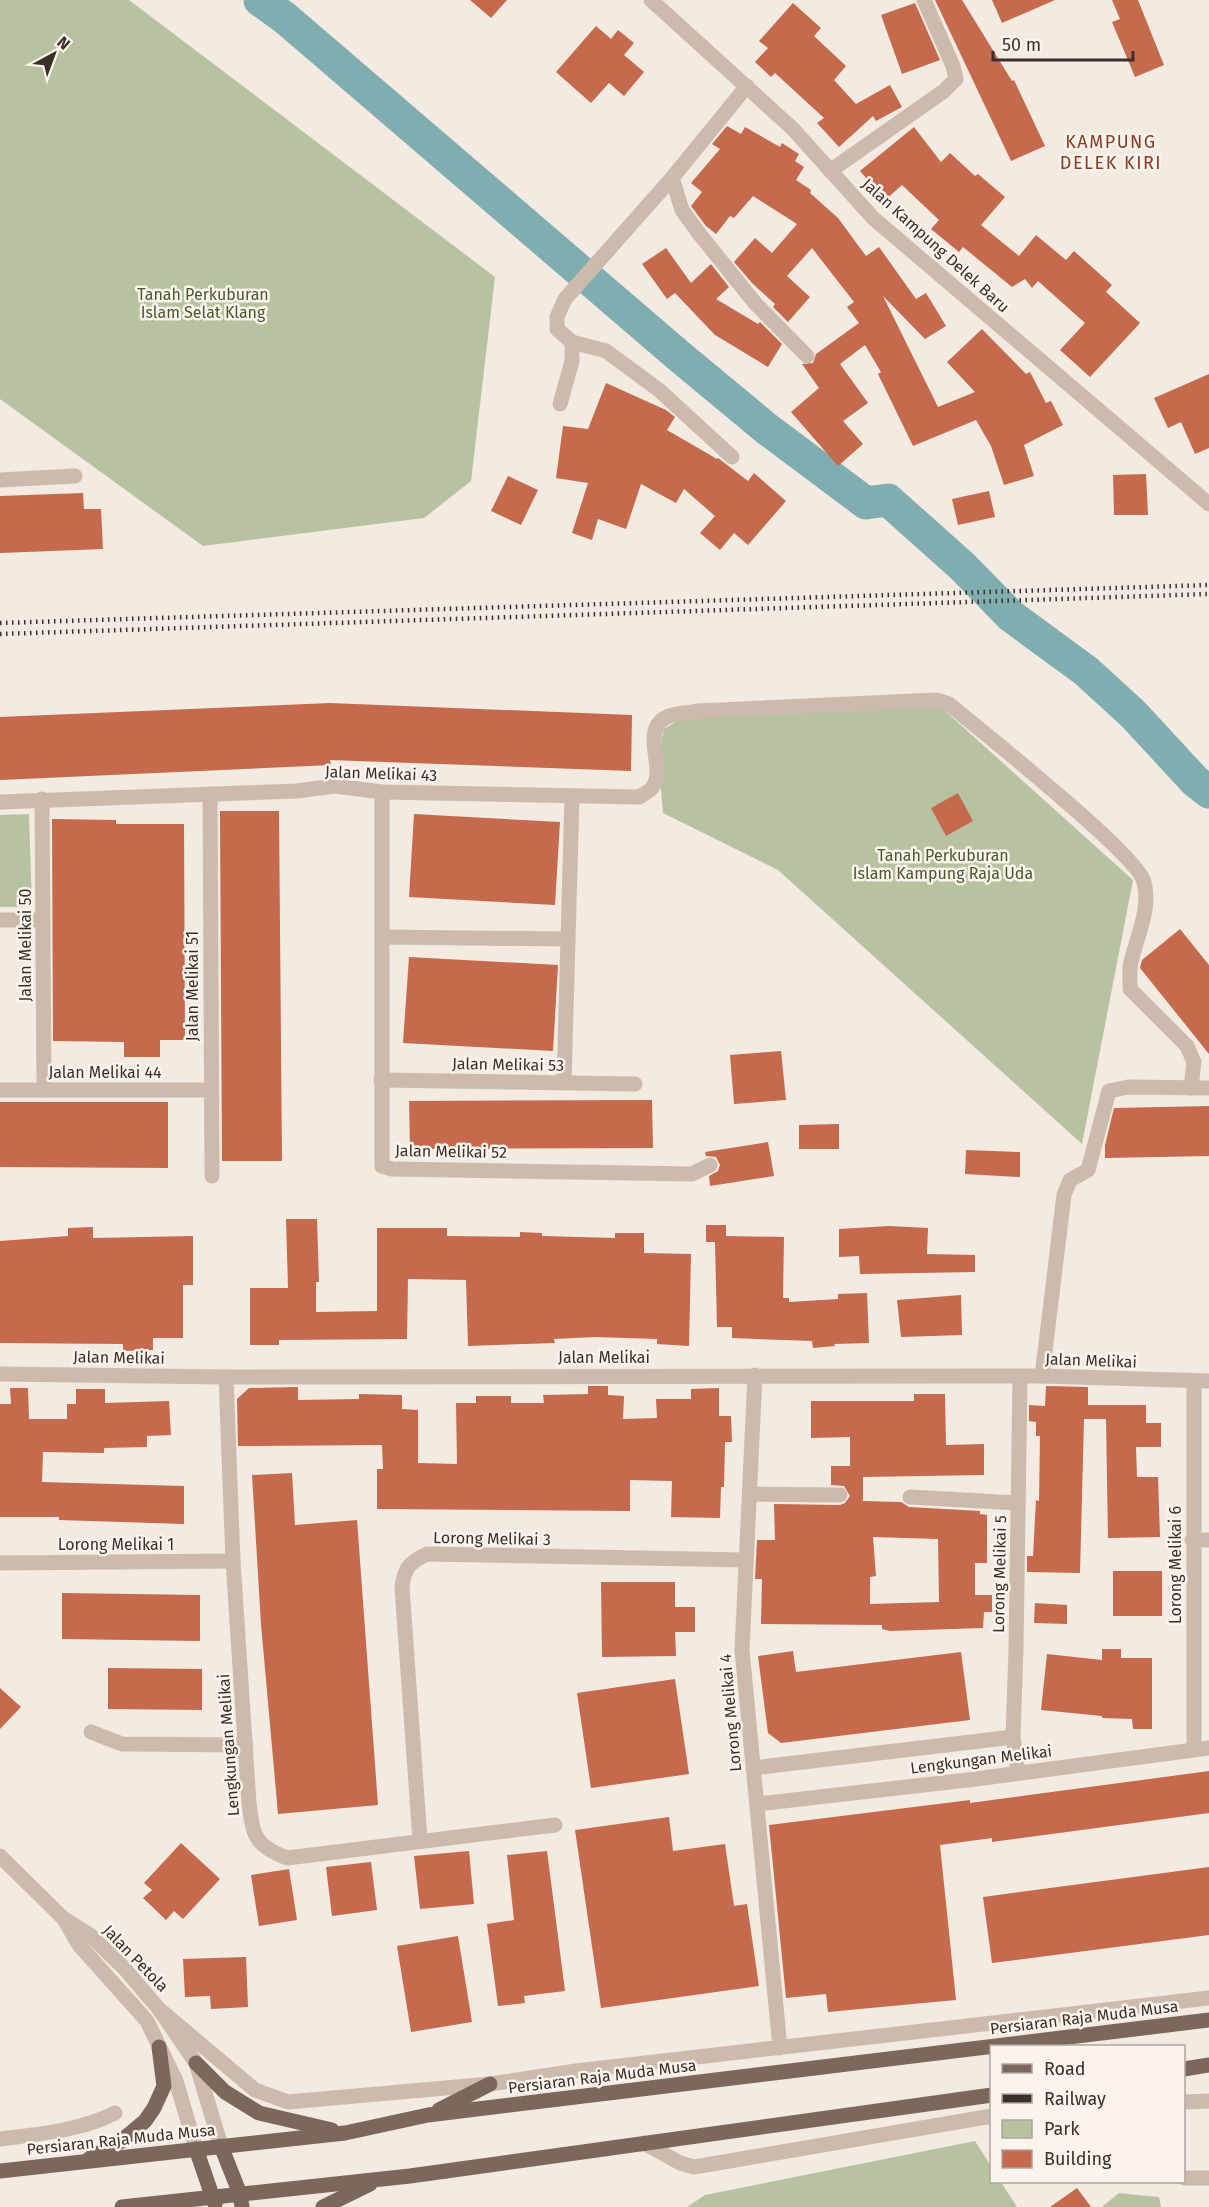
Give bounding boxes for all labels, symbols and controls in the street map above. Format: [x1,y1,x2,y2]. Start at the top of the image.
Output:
north arrow [24,24,84,84]
scale bar [993,24,1132,62]
text: N [53,32,74,54]
text: 50 m [1002,34,1041,56]
district label: KAMPUNG DELEK KIRI [1060,131,1162,174]
street label: Jalan Kampung Delek Baru [858,174,1013,317]
park label: Tanah Perkuburan Islam Selat Klang [137,285,269,322]
street label: Jalan Melikai 43 [325,762,437,785]
park label: Tanah Perkuburan Islam Kampung Raja Uda [853,846,1033,883]
street label: Jalan Melikai 50 [16,888,35,1002]
street label: Jalan Melikai 51 [183,931,202,1041]
street label: Jalan Melikai 53 [452,1054,564,1075]
street label: Jalan Melikai 44 [48,1063,162,1082]
street label: Jalan Melikai 52 [395,1141,507,1162]
street label: Jalan Melikai [73,1347,165,1368]
street label: Jalan Melikai [558,1348,650,1367]
street label: Jalan Melikai [1045,1349,1137,1372]
street label: Lorong Melikai 6 [1166,1506,1185,1624]
street label: Lorong Melikai 5 [989,1515,1010,1633]
street label: Lorong Melikai 3 [433,1528,551,1549]
street label: Lorong Melikai 1 [58,1535,174,1554]
street label: Lorong Melikai 4 [716,1653,745,1773]
street label: Lengkungan Melikai [214,1673,243,1817]
street label: Lengkungan Melikai [909,1741,1053,1778]
street label: Jalan Petola [99,1921,172,1996]
street label: Persiaran Raja Muda Musa [989,1997,1179,2038]
legend [990,2045,1185,2183]
street label: Persiaran Raja Muda Musa [507,2056,697,2097]
text: Road [1044,2058,1086,2080]
text: Railway [1044,2088,1106,2110]
text: Park [1044,2118,1080,2140]
street label: Persiaran Raja Muda Musa [26,2120,216,2159]
text: Building [1044,2148,1112,2170]

